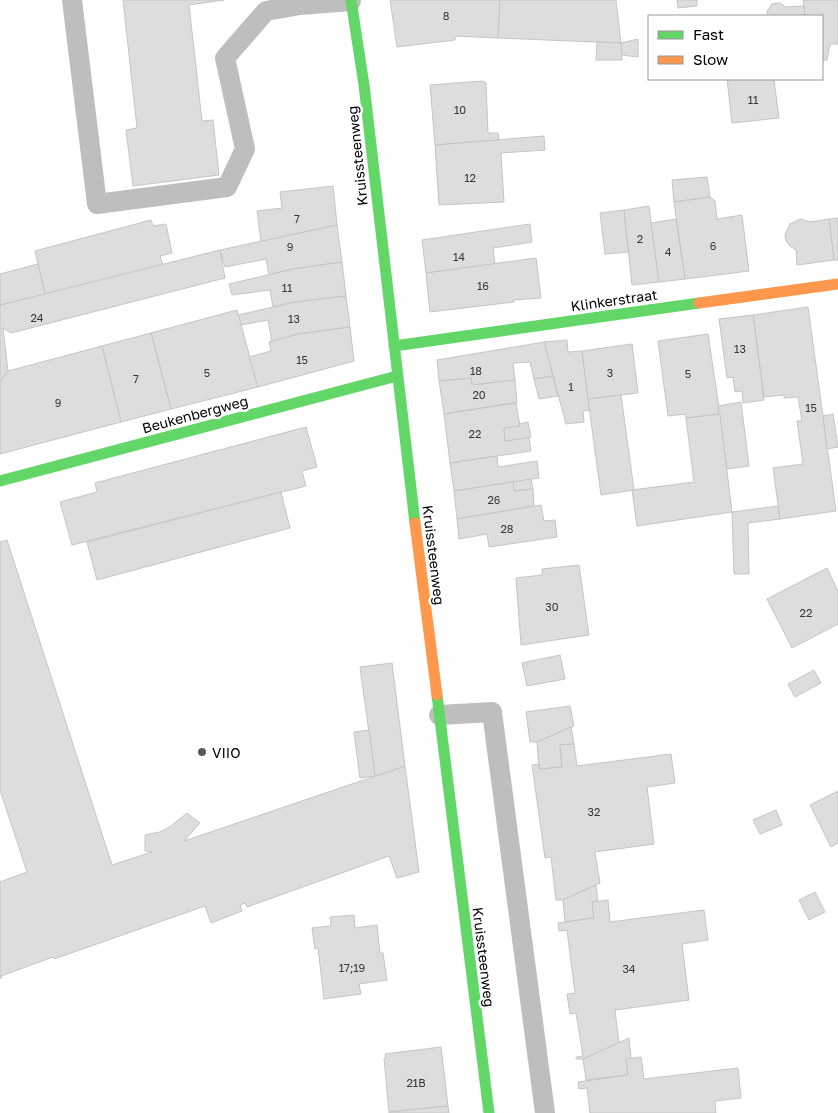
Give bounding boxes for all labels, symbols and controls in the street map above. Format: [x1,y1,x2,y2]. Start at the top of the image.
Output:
house number: 8 [443,9,450,22]
legend [648,15,823,80]
text: Fast [693,25,724,43]
text: Slow [693,50,728,68]
house number: 11 [748,93,758,106]
house number: 10 [454,103,466,116]
street label: Kruissteenweg [343,105,371,207]
house number: 12 [464,171,476,184]
house number: 7 [294,212,300,225]
house number: 2 [637,232,643,245]
house number: 6 [710,239,717,252]
house number: 9 [287,240,293,253]
house number: 4 [665,245,672,258]
house number: 14 [453,250,465,263]
house number: 16 [477,279,489,292]
house number: 11 [282,281,292,294]
street label: Klinkerstraat [570,286,658,314]
house number: 24 [30,311,44,324]
house number: 13 [288,312,300,325]
house number: 13 [734,342,746,355]
house number: 15 [296,353,308,366]
house number: 18 [470,364,482,377]
house number: 5 [204,366,210,379]
house number: 3 [607,366,613,379]
house number: 5 [685,367,691,380]
house number: 7 [133,372,139,385]
house number: 1 [568,380,574,393]
house number: 20 [472,388,486,401]
street label: Beukenbergweg [140,392,250,436]
house number: 9 [55,396,61,409]
house number: 15 [805,401,817,414]
house number: 22 [469,427,481,440]
house number: 26 [487,493,501,506]
street label: Kruissteenweg [419,504,449,606]
house number: 28 [500,522,514,535]
house number: 30 [545,600,559,613]
house number: 22 [800,606,812,619]
place label: VIIO [212,744,241,761]
marker: VIIO [196,746,208,758]
house number: 32 [588,805,600,818]
street label: Kruissteenweg [469,906,499,1008]
house number: 17;19 [339,961,365,974]
house number: 34 [622,962,636,975]
house number: 21B [406,1076,426,1089]

